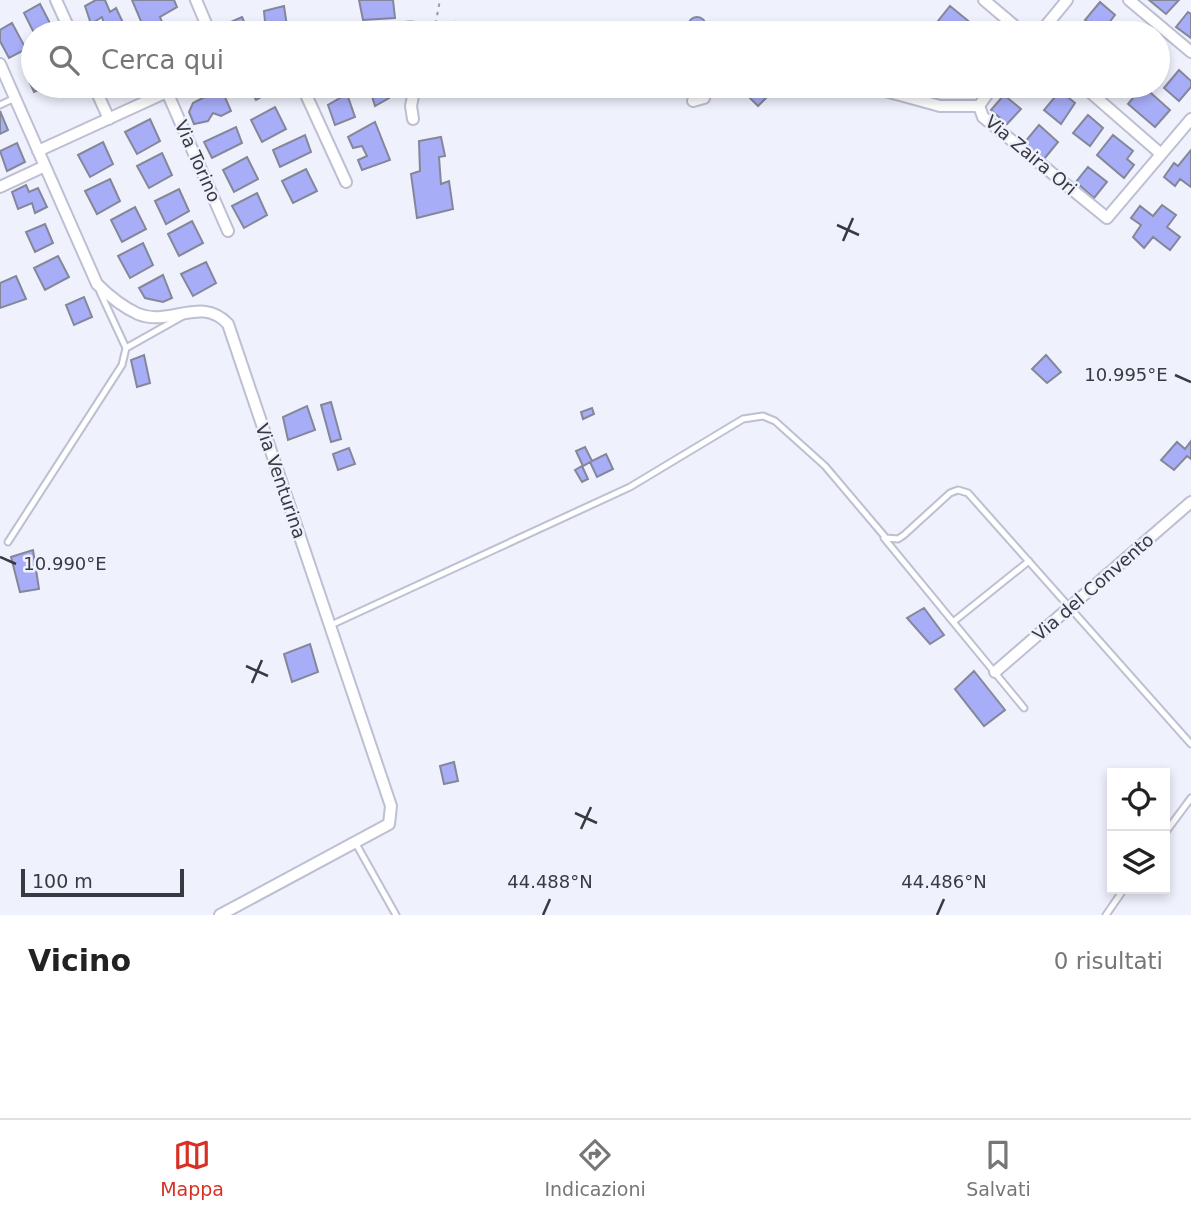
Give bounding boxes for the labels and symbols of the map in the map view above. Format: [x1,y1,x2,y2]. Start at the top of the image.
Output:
street label: Via Zaira Ori [981,111,1081,199]
street label: Via Torino [171,117,225,205]
text: 10.995°E [1084,364,1168,385]
street label: Via Venturina [251,421,311,541]
street label: Via del Convento [1028,529,1158,645]
text: 10.990°E [23,553,107,574]
scale bar [21,866,184,898]
text: 44.488°N [507,871,593,892]
text: 44.486°N [901,871,987,892]

